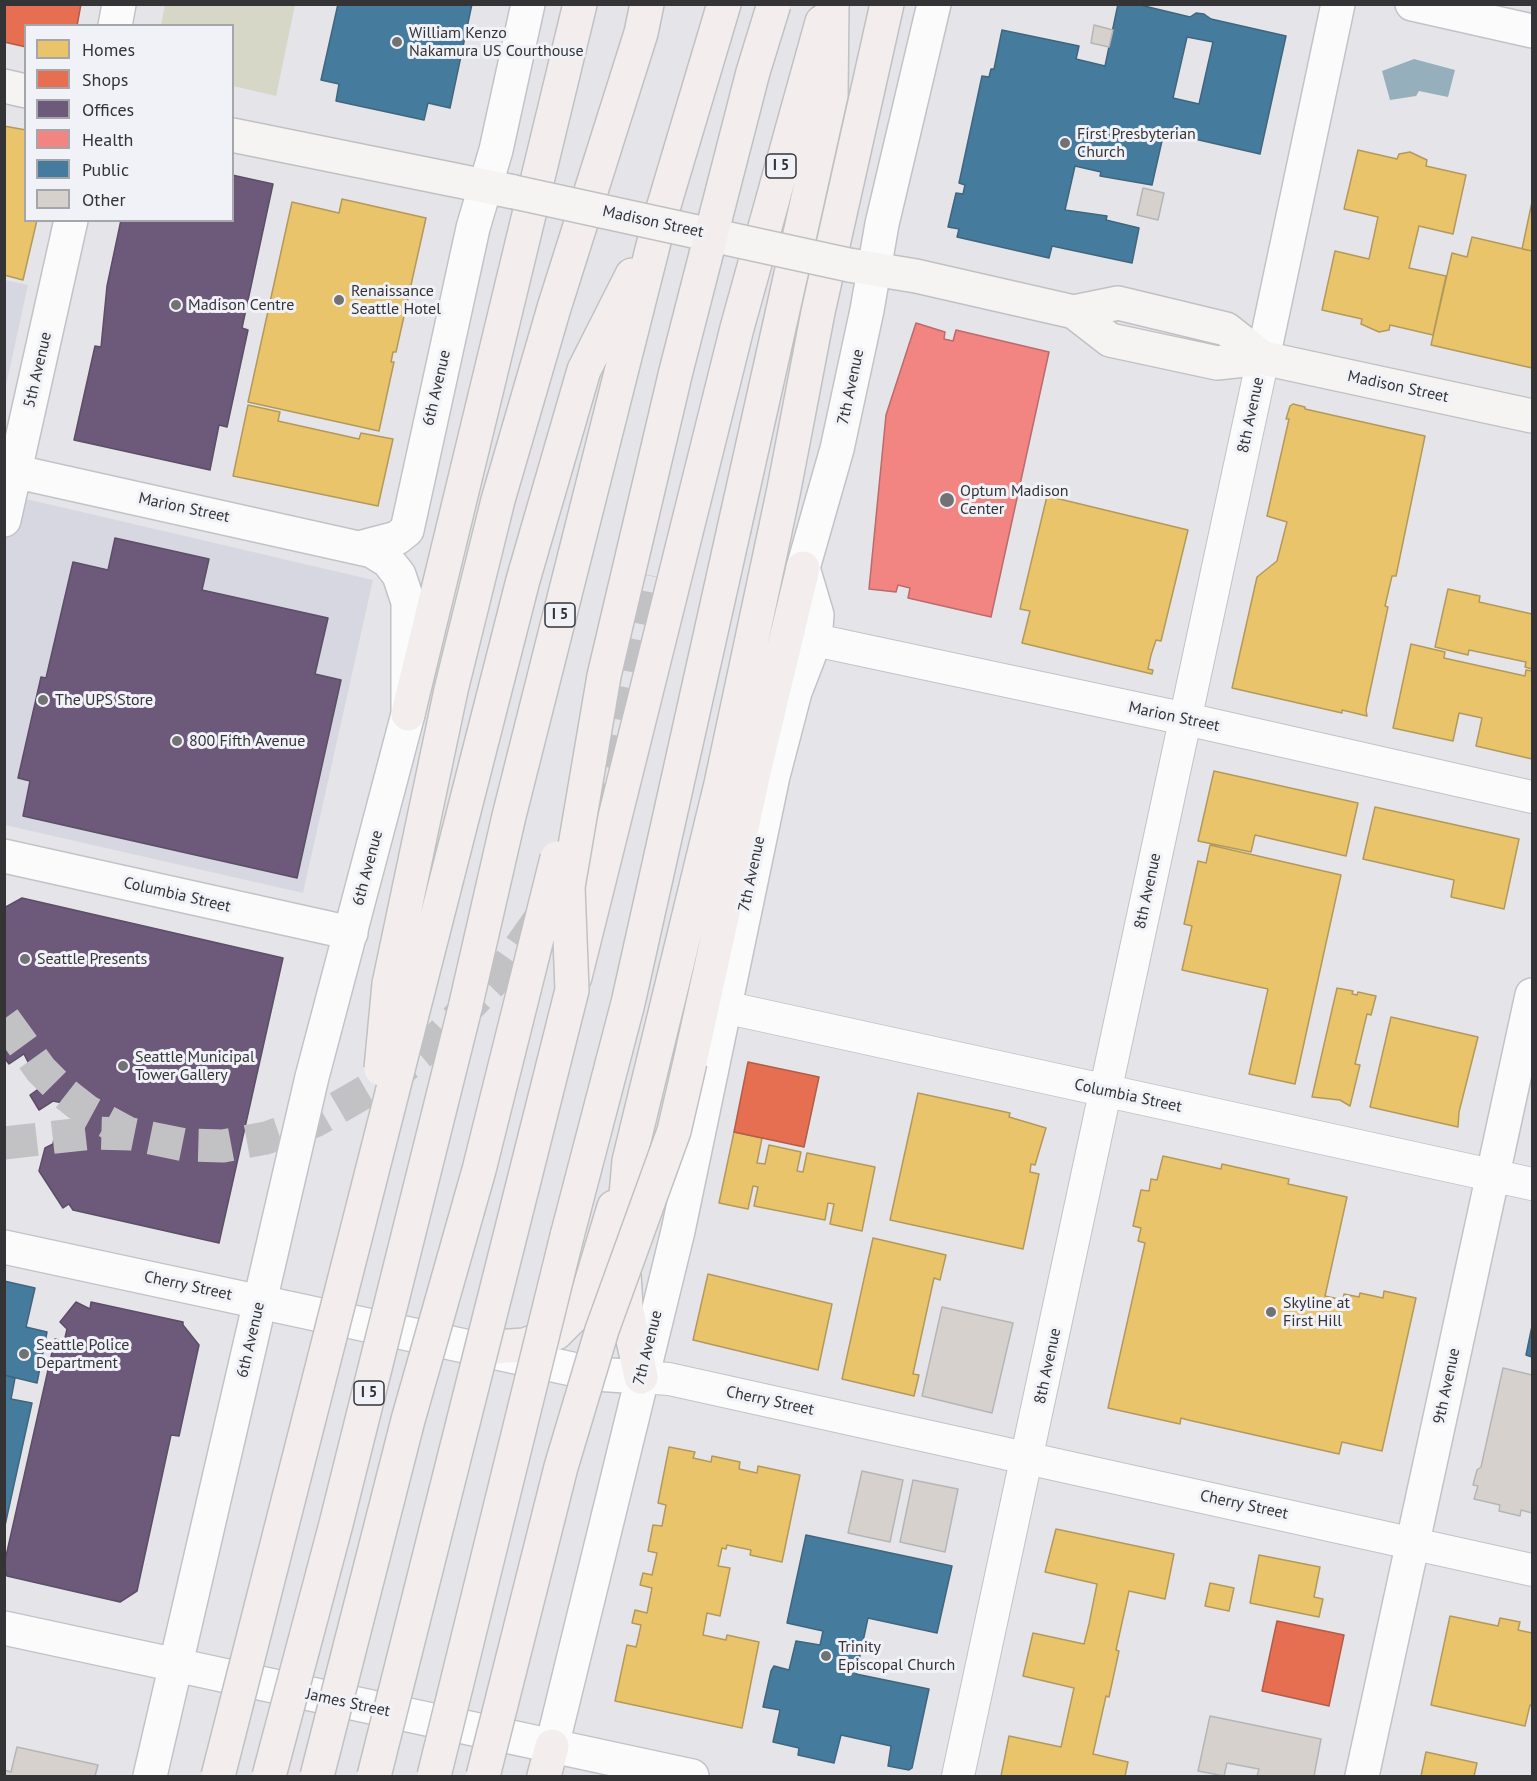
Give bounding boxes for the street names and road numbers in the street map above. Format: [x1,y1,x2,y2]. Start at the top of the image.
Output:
road number: I 5 [766,154,796,178]
street label: Madison Street [601,202,705,242]
street label: 5th Avenue [20,330,56,410]
street label: 7th Avenue [834,347,868,427]
street label: 6th Avenue [419,348,455,428]
street label: Madison Street [1346,367,1450,407]
street label: 8th Avenue [1234,375,1268,455]
street label: Marion Street [137,489,231,527]
road number: I 5 [545,603,575,627]
street label: Marion Street [1127,698,1221,736]
street label: 6th Avenue [349,828,387,908]
street label: 7th Avenue [735,834,769,914]
street label: 8th Avenue [1131,851,1165,931]
street label: Columbia Street [122,873,232,917]
street label: Columbia Street [1072,1075,1184,1117]
street label: Cherry Street [142,1267,234,1305]
street label: 6th Avenue [233,1300,269,1380]
street label: 7th Avenue [629,1308,667,1388]
street label: 8th Avenue [1031,1326,1065,1406]
street label: 9th Avenue [1430,1346,1464,1426]
road number: I 5 [354,1381,384,1405]
street label: Cherry Street [724,1382,816,1420]
street label: Cherry Street [1198,1486,1290,1524]
street label: James Street [304,1685,392,1721]

